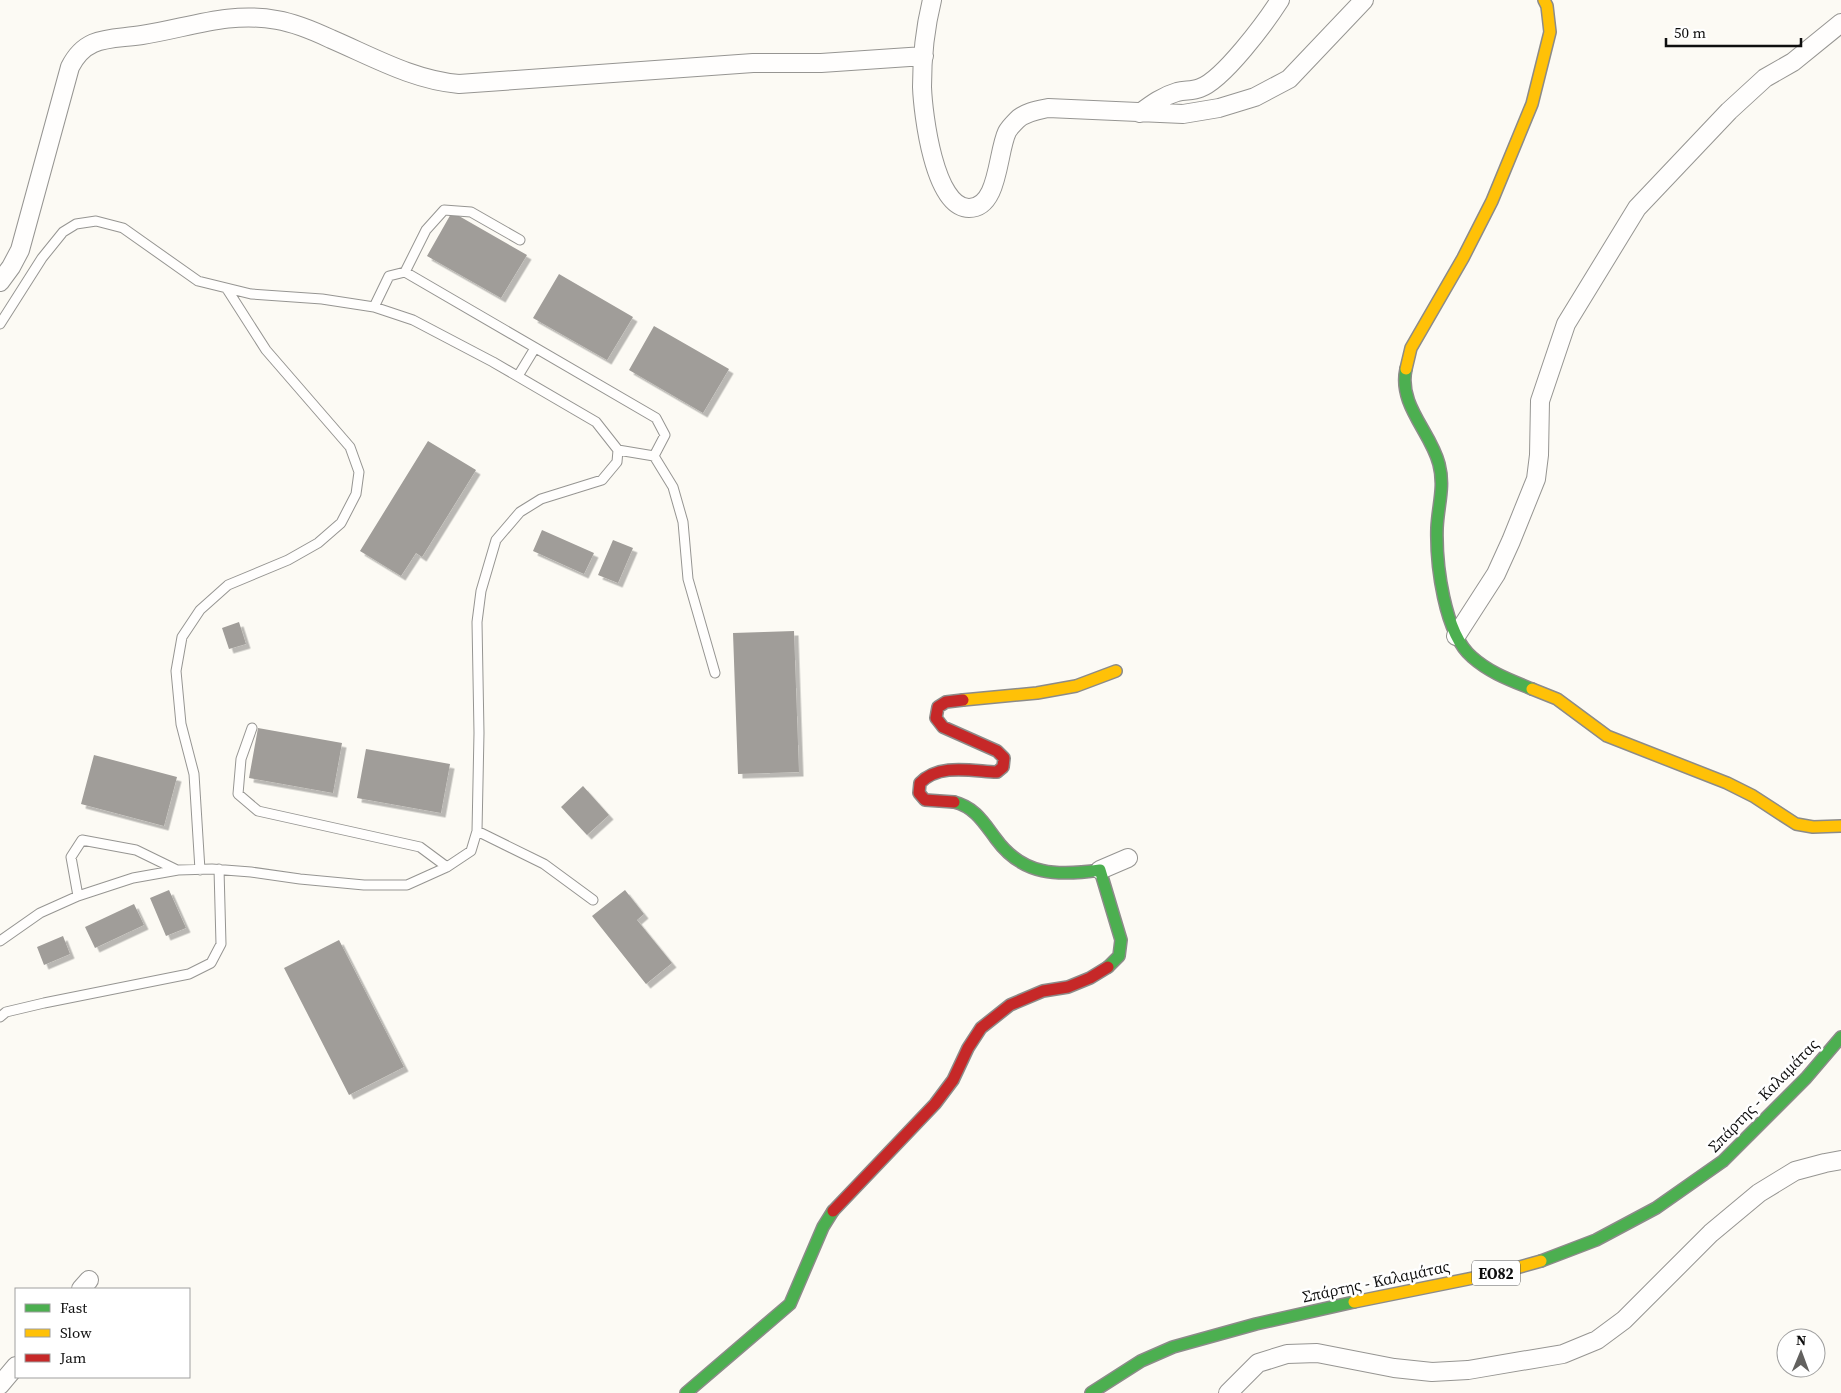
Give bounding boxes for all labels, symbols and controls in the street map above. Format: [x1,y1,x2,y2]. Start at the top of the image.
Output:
scale bar [1666,15,1801,47]
text: 50 m [1674,22,1706,43]
street label: Σπάρτης - Καλαμάτας [1703,1033,1823,1157]
street label: Σπάρτης - Καλαμάτας [1300,1255,1452,1307]
road number: ΕΟ82 [1472,1260,1520,1286]
legend [15,1288,190,1378]
text: Fast [60,1297,87,1318]
text: Slow [60,1322,92,1343]
north arrow [1776,1328,1826,1378]
text: N [1796,1330,1807,1350]
text: Jam [59,1347,87,1368]

